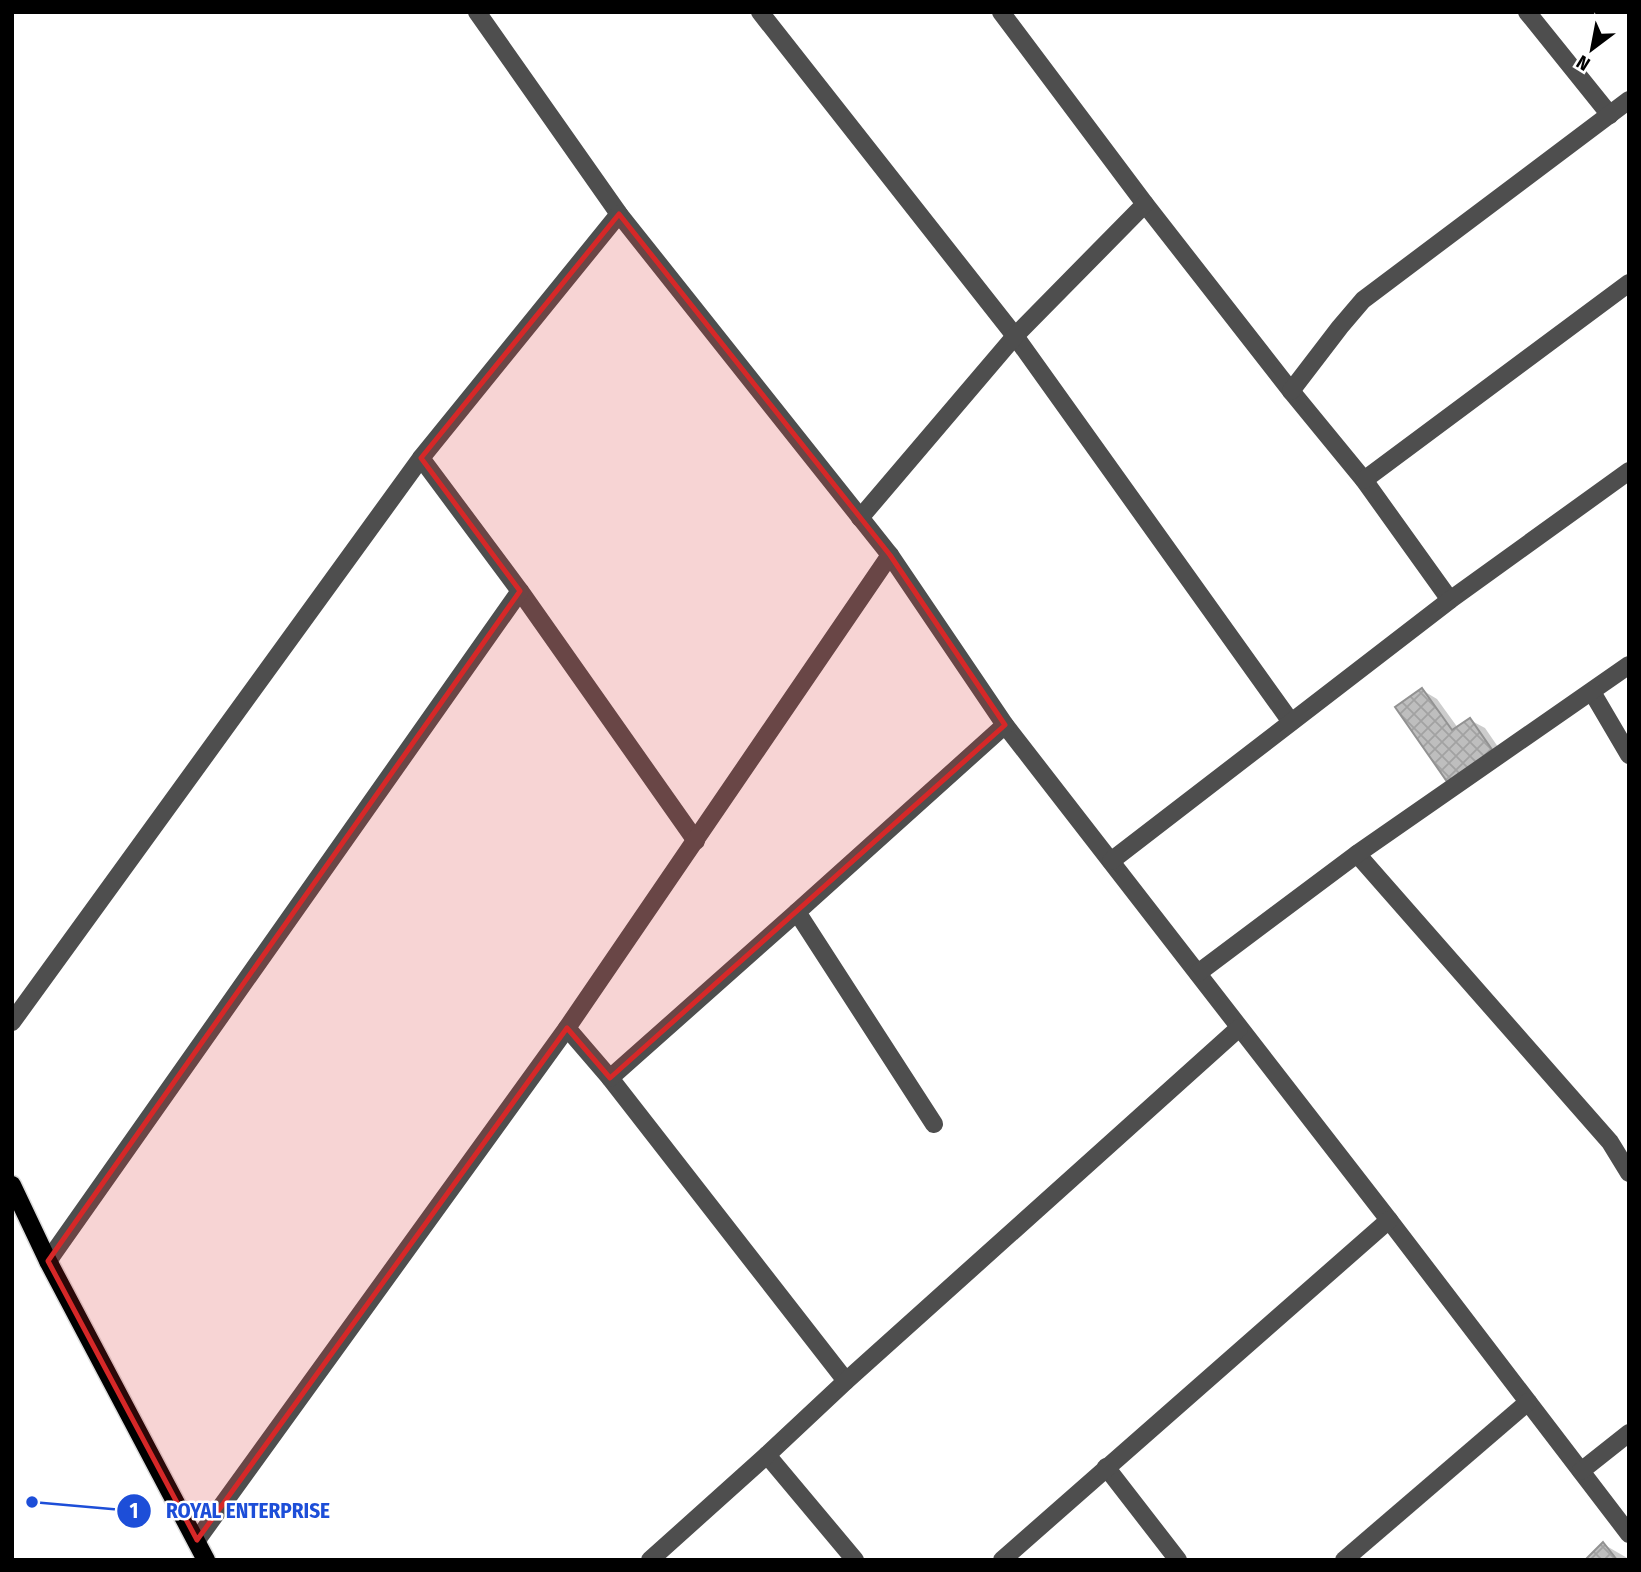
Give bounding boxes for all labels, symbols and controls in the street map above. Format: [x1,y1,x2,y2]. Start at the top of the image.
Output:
north arrow [1557,14,1627,84]
text: N [1572,50,1594,76]
callout: ROYAL ENTERPRISE [117,1490,344,1532]
text: 1 [130,1498,138,1524]
text: ROYAL ENTERPRISE [166,1498,330,1524]

